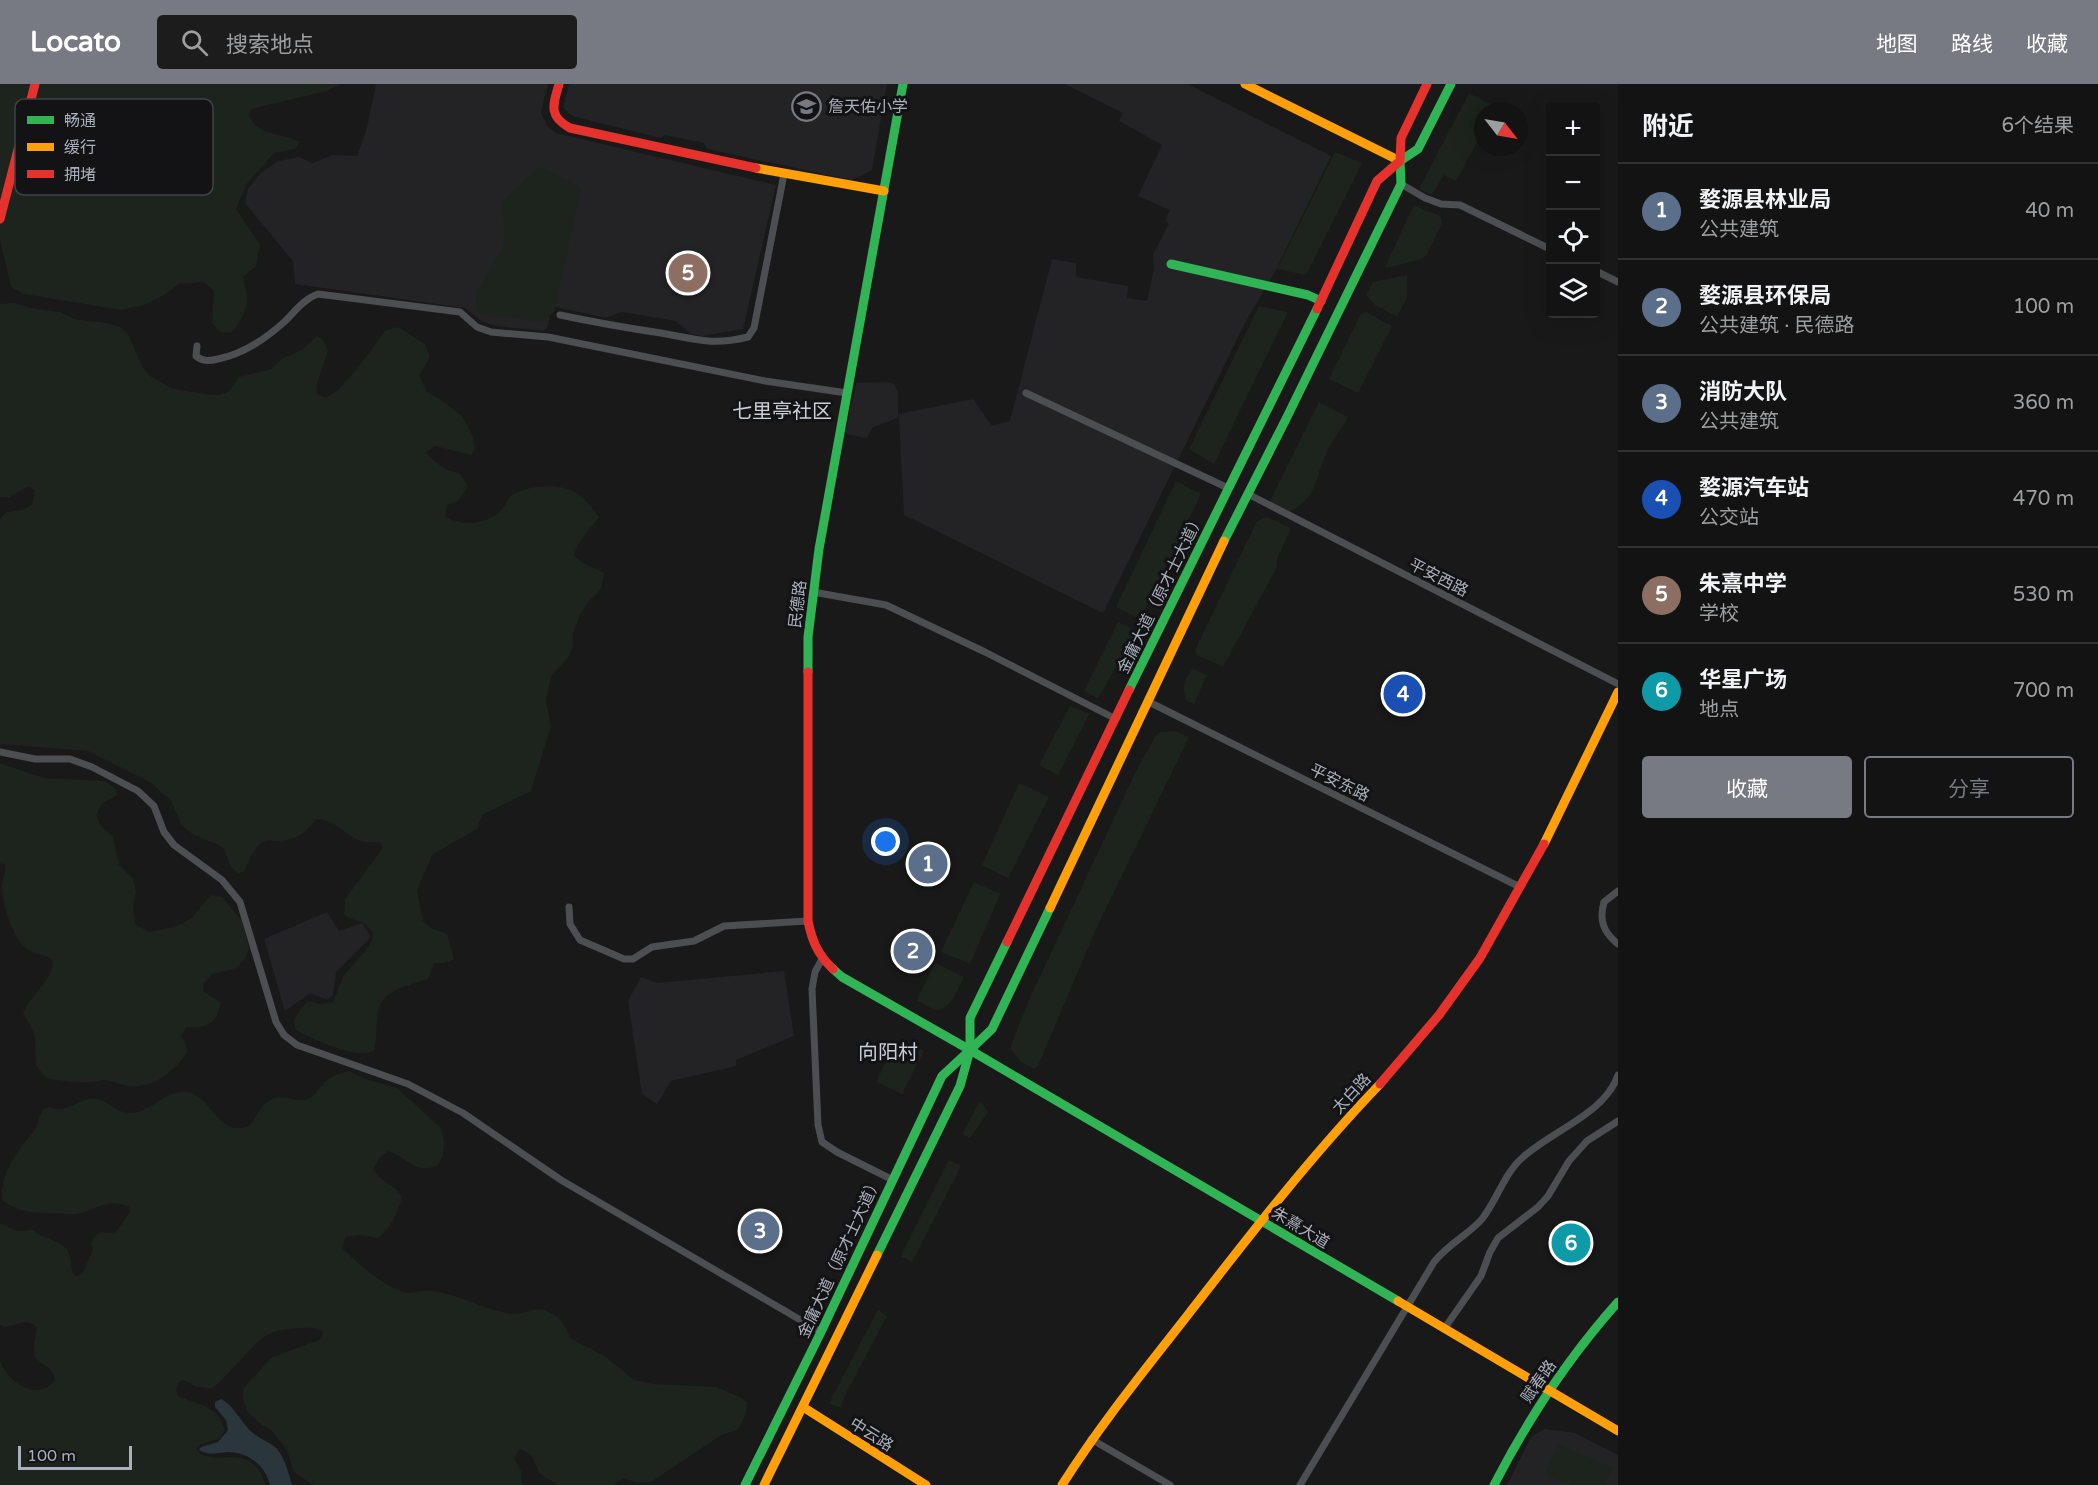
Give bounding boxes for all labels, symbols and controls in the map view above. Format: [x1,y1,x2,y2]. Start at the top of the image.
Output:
search box [157,15,577,69]
text: Locato [30,25,121,59]
icon: search [178,26,211,59]
text: 搜索地点 [226,32,314,58]
text: 地图 [1876,32,1918,57]
text: 路线 [1951,32,1993,57]
text: 收藏 [2026,32,2068,57]
school or university icon: 詹天佑小学 [791,90,823,122]
place label: 詹天佑小学 [828,97,908,117]
legend [15,99,213,195]
north arrow [1474,102,1528,156]
map controls [1546,102,1600,318]
button: + [1546,102,1600,156]
text: 畅通 [64,111,96,131]
text: 附近 [1642,111,1694,142]
text: 6个结果 [2001,114,2074,138]
text: 缓行 [64,138,96,158]
button: − [1546,156,1600,210]
text: 拥堵 [64,165,96,185]
text: 婺源县林业局 [1699,187,1831,213]
text: 1 [1655,199,1668,223]
text: 40 m [2025,199,2074,223]
button: locate [1546,210,1600,264]
text: 公共建筑 [1699,218,1779,242]
pin: 5 [668,250,708,296]
button: layers [1546,264,1600,318]
text: 婺源县环保局 [1699,283,1831,309]
text: 2 [1655,295,1668,319]
text: 100 m [2013,295,2074,319]
text: 公共建筑 · 民德路 [1699,314,1855,338]
text: 消防大队 [1699,379,1787,405]
text: 3 [1655,391,1668,415]
text: 360 m [2013,391,2074,415]
district label: 七里亭社区 [732,400,832,424]
text: 公共建筑 [1699,410,1779,434]
text: 婺源汽车站 [1699,475,1809,501]
text: 4 [1655,487,1668,511]
text: 470 m [2013,487,2074,511]
text: 公交站 [1699,506,1759,530]
street label: 金庸大道（原才士大道） [1113,510,1208,677]
street label: 平安西路 [1405,554,1472,601]
text: 朱熹中学 [1699,571,1787,597]
street label: 民德路 [785,579,811,629]
text: 5 [1655,583,1668,607]
text: 530 m [2013,583,2074,607]
text: 学校 [1699,602,1739,626]
text: 华星广场 [1699,667,1787,693]
pin: 4 [1384,672,1422,716]
text: 6 [1655,679,1668,703]
text: 700 m [2013,679,2074,703]
text: 地点 [1699,698,1739,722]
button: 收藏 [1642,756,1852,818]
button: 分享 [1864,756,2074,818]
street label: 平安东路 [1306,760,1373,806]
your location [871,827,900,856]
pin: 1 [908,842,948,886]
pin: 2 [894,928,932,974]
district label: 向阳村 [858,1041,918,1065]
street label: 太白路 [1328,1069,1375,1118]
street label: 金庸大道（原才士大道） [794,1173,886,1341]
street label: 朱熹大道 [1268,1203,1333,1253]
pin: 3 [740,1208,780,1254]
pin: 6 [1552,1220,1590,1266]
street label: 赋春路 [1517,1356,1561,1407]
street label: 中云路 [846,1414,897,1456]
scale bar [18,1443,132,1470]
text: 100 m [27,1446,76,1466]

